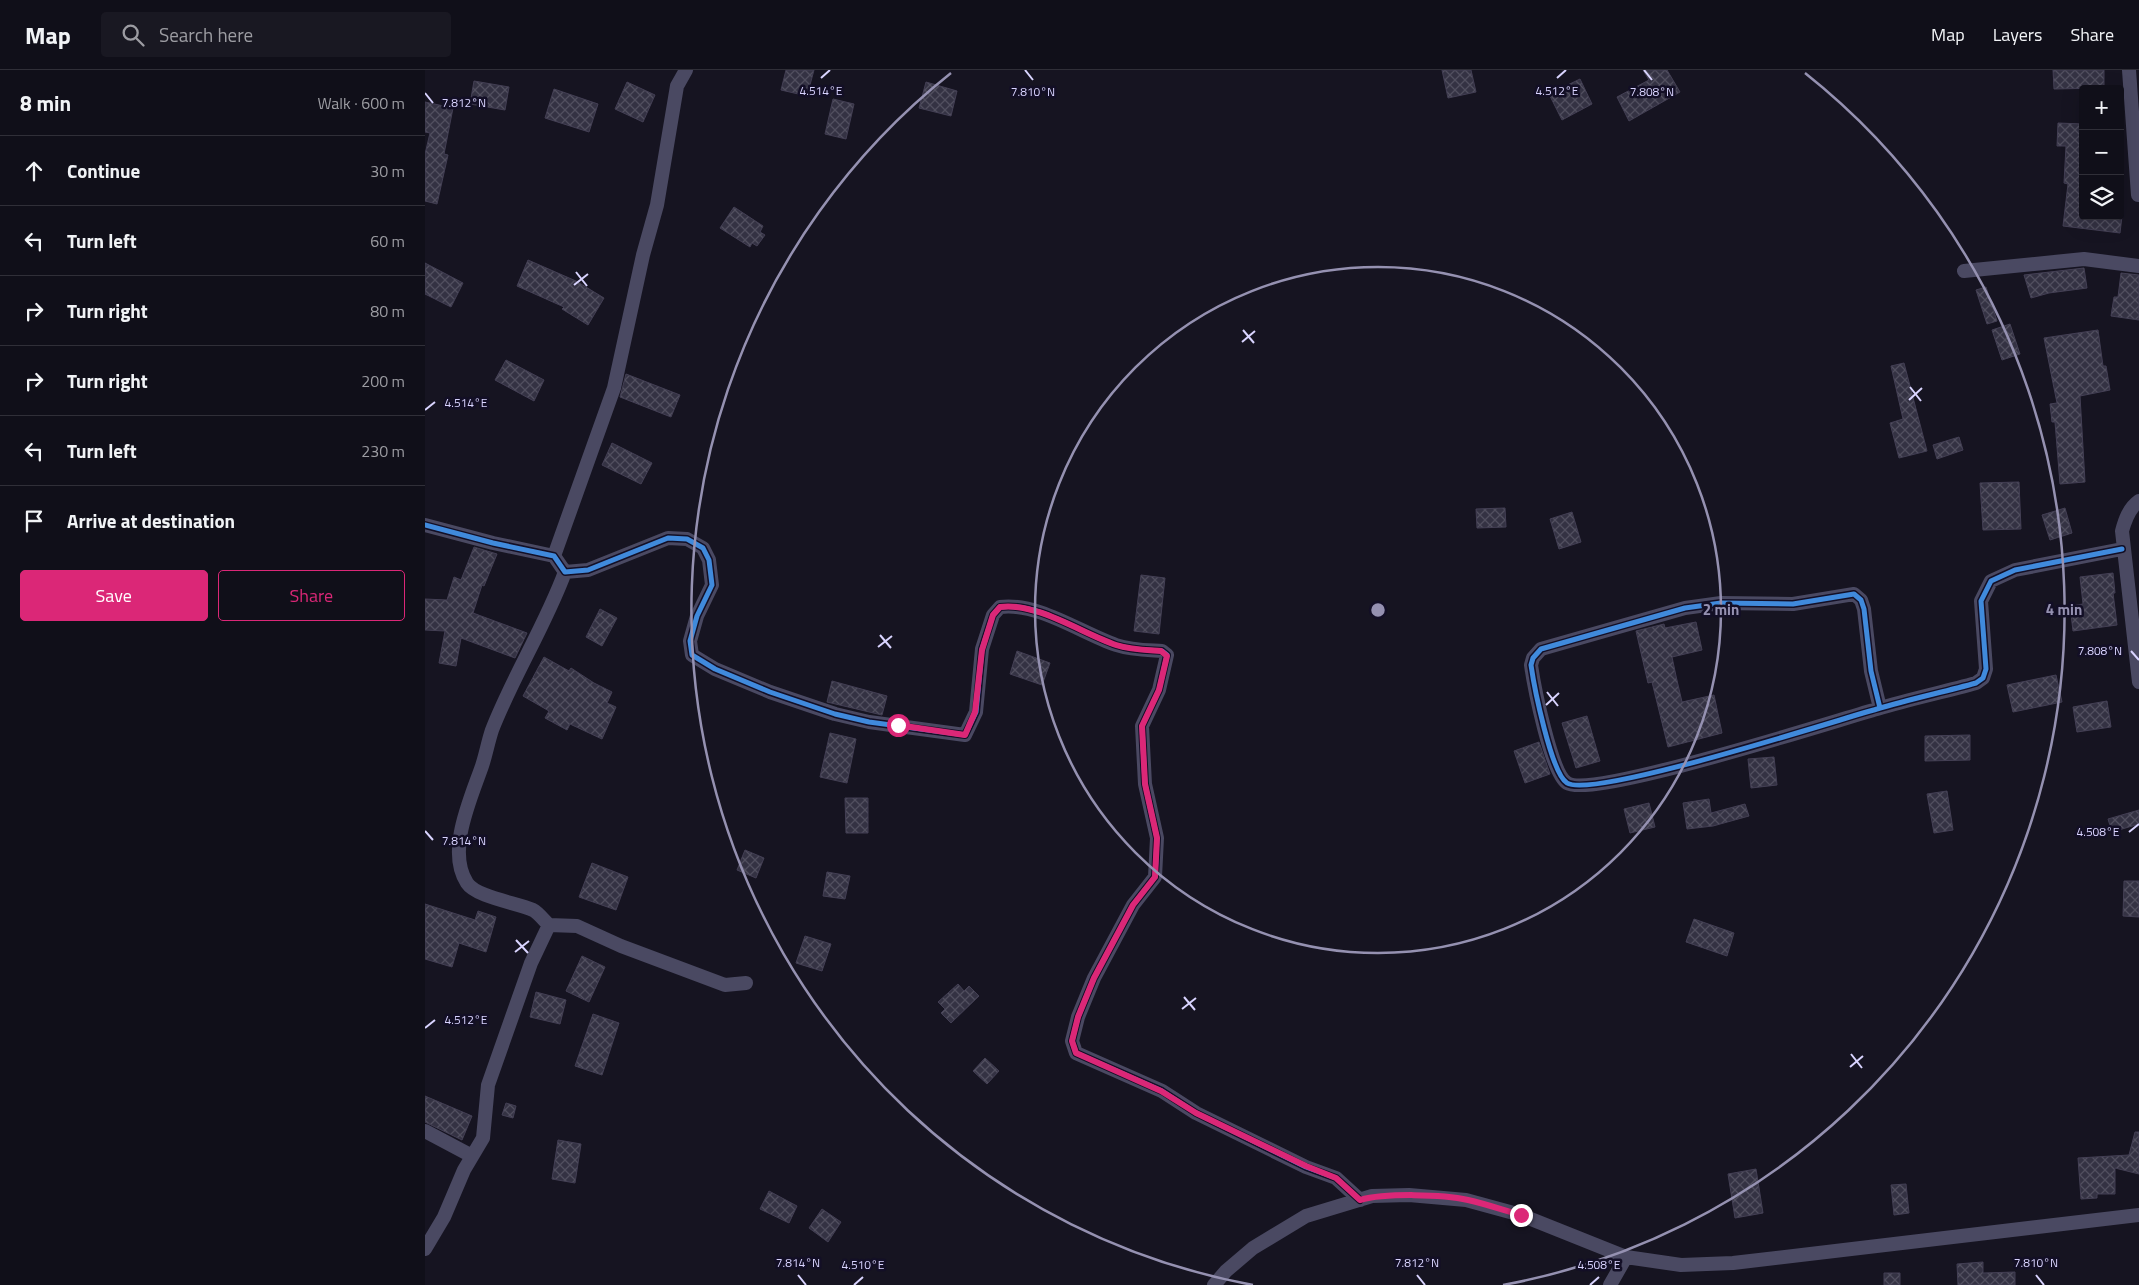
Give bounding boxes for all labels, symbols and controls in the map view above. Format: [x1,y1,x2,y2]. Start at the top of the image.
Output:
search box [101,12,451,57]
text: Map [25,17,71,53]
text: Search here [159,20,253,49]
icon: search [119,21,147,49]
text: Map [1931,21,1965,48]
text: Layers [1993,21,2042,48]
text: Share [2070,21,2114,48]
text: 4.514°E [800,81,843,100]
text: 4.512°E [1536,81,1579,100]
text: 7.810°N [1011,82,1055,101]
text: 7.808°N [1630,82,1674,101]
map controls [2079,85,2124,220]
button: + [2079,85,2124,130]
text: 8 min [20,87,71,119]
text: Walk · 600 m [317,91,405,115]
text: 7.812°N [442,93,486,112]
button: − [2079,130,2124,175]
text: Continue [67,156,140,185]
icon: ahead [20,157,48,185]
text: 30 m [370,159,405,183]
button: layers [2079,175,2124,220]
text: Turn left [67,226,137,255]
icon: left [20,227,48,255]
text: 60 m [370,229,405,253]
text: Turn right [67,296,148,325]
icon: right [20,297,48,325]
text: 80 m [370,299,405,323]
text: Turn right [67,366,148,395]
icon: right [20,367,48,395]
text: 200 m [361,369,405,393]
text: 4.514°E [445,393,488,412]
text: Turn left [67,436,137,465]
icon: left [20,437,48,465]
text: 230 m [361,439,405,463]
text: Arrive at destination [67,506,235,535]
icon: arrive [20,507,48,535]
button: Save [20,570,208,621]
button: Share [218,570,405,621]
text: 2 min [1703,598,1739,621]
text: 4 min [2046,598,2082,621]
centre of rings [1369,601,1387,619]
text: 7.808°N [2078,641,2122,660]
route start [887,714,910,737]
text: 4.508°E [2077,822,2120,841]
text: 7.814°N [442,831,486,850]
text: 4.512°E [445,1010,488,1029]
route end [1510,1204,1533,1227]
text: 7.814°N [776,1253,820,1272]
text: 7.812°N [1395,1253,1439,1272]
text: 7.810°N [2014,1253,2058,1272]
text: 4.510°E [842,1255,885,1274]
text: 4.508°E [1578,1255,1621,1274]

